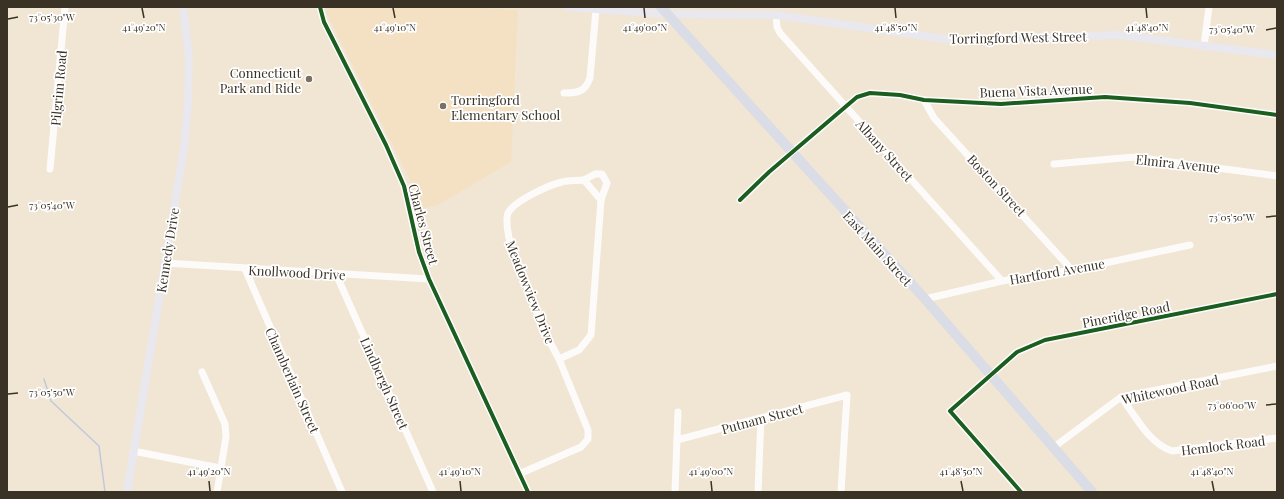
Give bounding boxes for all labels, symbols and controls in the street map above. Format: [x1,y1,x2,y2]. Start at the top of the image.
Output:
text: 73°05'30"W [29,10,76,24]
text: 41°49'20"N [122,20,166,34]
text: 41°49'10"N [374,20,416,34]
text: 41°49'00"N [623,20,667,34]
text: 41°48'50"N [874,20,918,34]
text: 41°48'40"N [1125,20,1169,34]
text: 73°05'40"W [1209,22,1256,36]
street label: Torringford West Street [949,27,1087,47]
street label: Pilgrim Road [46,49,70,127]
place label: Connecticut Park and Ride [220,64,301,96]
marker: Connecticut Park and Ride [304,74,314,84]
street label: Buena Vista Avenue [979,80,1093,100]
place label: Torringford Elementary School [451,91,560,123]
marker: Torringford Elementary School [438,101,448,111]
street label: Albany Street [852,115,918,185]
street label: Boston Street [964,150,1030,220]
street label: Elmira Avenue [1135,150,1221,176]
street label: Charles Street [405,182,443,267]
text: 73°05'40"W [29,198,76,212]
street label: Kennedy Drive [152,206,182,294]
street label: East Main Street [840,207,916,289]
text: 73°05'50"W [1209,210,1256,224]
street label: Meadowview Drive [502,238,560,347]
street label: Hartford Avenue [1008,254,1106,288]
street label: Knollwood Drive [248,261,347,283]
street label: Pineridge Road [1081,297,1172,331]
street label: Chamberlain Street [262,324,324,436]
street label: Lindbergh Street [357,334,413,432]
street label: Whitewood Road [1119,370,1221,408]
text: 73°05'50"W [29,385,76,399]
text: 73°06'00"W [1208,398,1257,412]
street label: Putnam Street [719,399,805,437]
street label: Hemlock Road [1180,431,1266,459]
text: 41°49'20"N [187,464,231,478]
text: 41°49'10"N [439,464,481,478]
text: 41°49'00"N [689,464,733,478]
text: 41°48'50"N [939,464,983,478]
text: 41°48'40"N [1190,464,1234,478]

